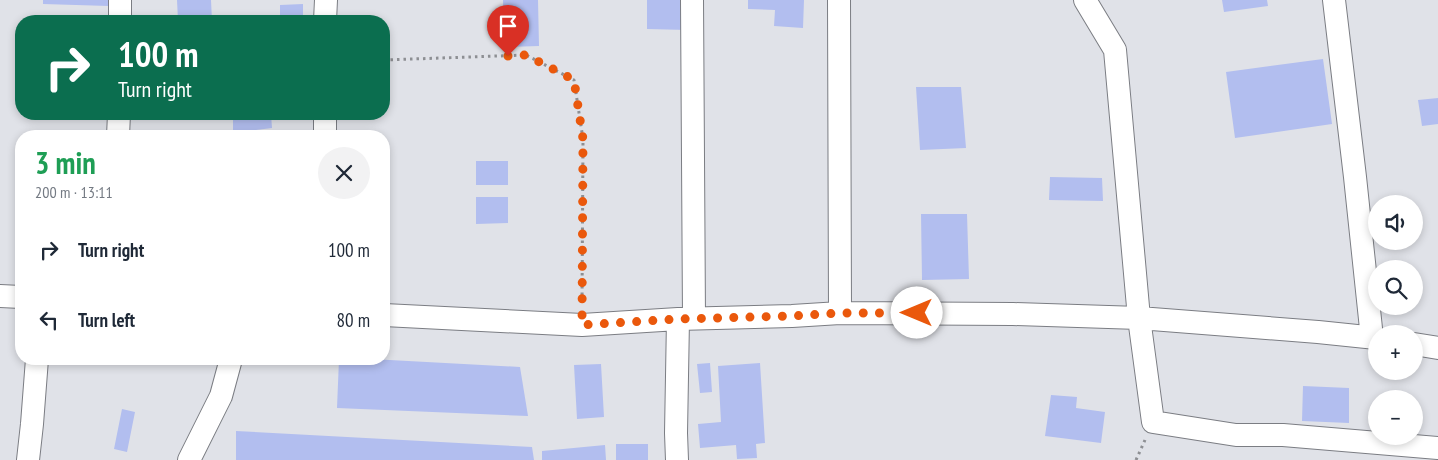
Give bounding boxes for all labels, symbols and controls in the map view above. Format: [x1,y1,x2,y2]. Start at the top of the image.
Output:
pin [487,5,529,56]
icon: arrive [494,12,522,40]
text: 100 m [118,31,199,77]
icon: right [35,35,100,100]
text: Turn right [118,75,192,103]
text: 3 min [35,143,96,182]
button: close [318,147,370,199]
text: 200 m · 13:11 [35,182,113,202]
map controls [1368,195,1423,445]
button: sound [1368,195,1423,250]
icon: right [35,236,63,264]
text: Turn right [78,238,144,262]
text: 100 m [328,238,370,262]
button: search [1368,260,1423,315]
position arrow [890,286,942,338]
icon: left [35,306,63,334]
text: Turn left [78,308,135,332]
text: 80 m [337,308,370,332]
button: + [1368,325,1423,380]
button: − [1368,390,1423,445]

